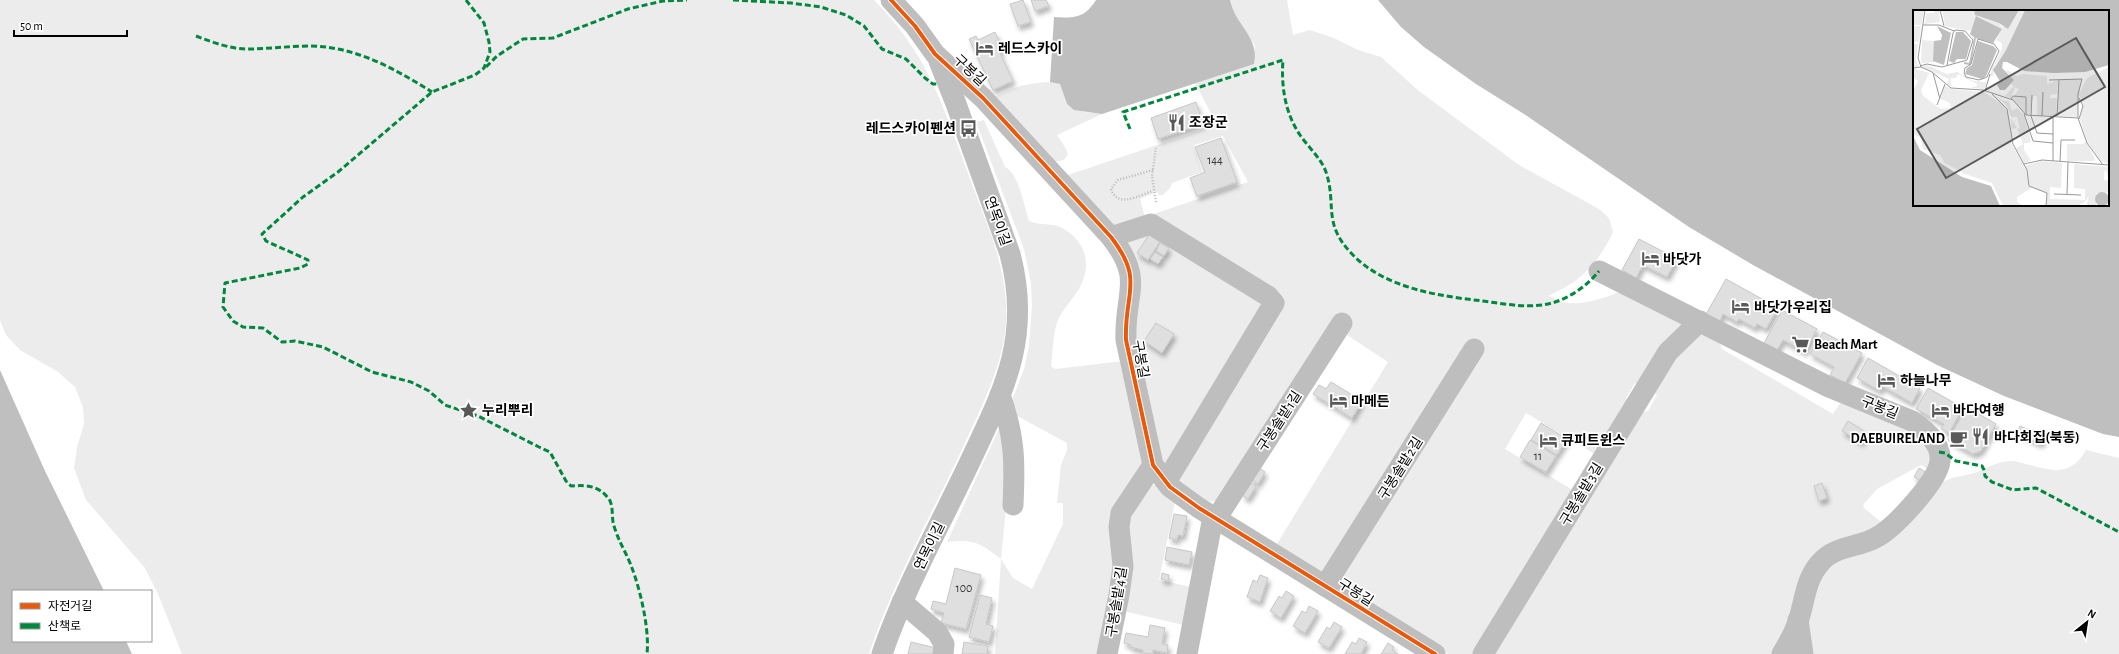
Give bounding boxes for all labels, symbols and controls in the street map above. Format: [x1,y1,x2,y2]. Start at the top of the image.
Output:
inset map [1913,10,2109,206]
scale bar [14,12,127,38]
text: 50 m [20,20,43,32]
hotel icon: 레드스카이 [975,38,995,58]
place label: 레드스카이 [998,41,1062,56]
street label: 구봉길 [950,52,989,89]
restaurant icon: 조장군 [1166,112,1186,132]
place label: 조장군 [1189,115,1228,130]
bus stop icon: 레드스카이펜션 [959,118,979,138]
place label: 레드스카이펜션 [866,121,956,136]
house number: 144 [1207,154,1223,166]
street label: 연목이길 [982,194,1013,248]
hotel icon: 바닷가 [1640,249,1660,269]
place label: 바닷가 [1663,252,1702,267]
hotel icon: 바닷가우리집 [1731,297,1751,317]
place label: 바닷가우리집 [1754,300,1831,315]
supermarket icon: Beach Mart [1791,334,1811,354]
place label: Beach Mart [1814,338,1878,352]
street label: 구봉길 [1130,339,1151,379]
hotel icon: 하늘나무 [1877,370,1897,390]
place label: 하늘나무 [1900,373,1952,388]
street label: 구봉솔밭1길 [1254,388,1305,454]
hotel icon: 마메든 [1328,391,1348,411]
street label: 구봉길 [1859,393,1901,422]
place label: 마메든 [1351,394,1390,409]
place icon: 누리뿌리 [459,400,479,420]
hotel icon: 바다여행 [1930,400,1950,420]
place label: 누리뿌리 [482,403,534,418]
place label: 바다여행 [1953,403,2005,418]
restaurant icon: 바다회집(북동) [1971,427,1991,447]
cafe icon: DAEBUIRELAND [1948,428,1968,448]
hotel icon: 큐피트윈스 [1538,430,1558,450]
place label: 바다회집(북동) [1994,430,2080,445]
place label: DAEBUIRELAND [1851,432,1945,446]
place label: 큐피트윈스 [1561,433,1626,448]
street label: 구봉솔밭2길 [1375,434,1426,502]
house number: 11 [1534,450,1542,462]
street label: 구봉솔밭3길 [1557,460,1606,528]
street label: 연목이길 [911,520,947,573]
street label: 구봉솔밭4길 [1104,566,1129,638]
street label: 구봉길 [1335,576,1376,609]
house number: 100 [956,582,972,594]
legend [12,590,152,642]
text: 자전거길 [48,600,92,612]
north arrow [2067,602,2107,642]
text: N [2086,607,2098,620]
text: 산책로 [48,620,81,632]

